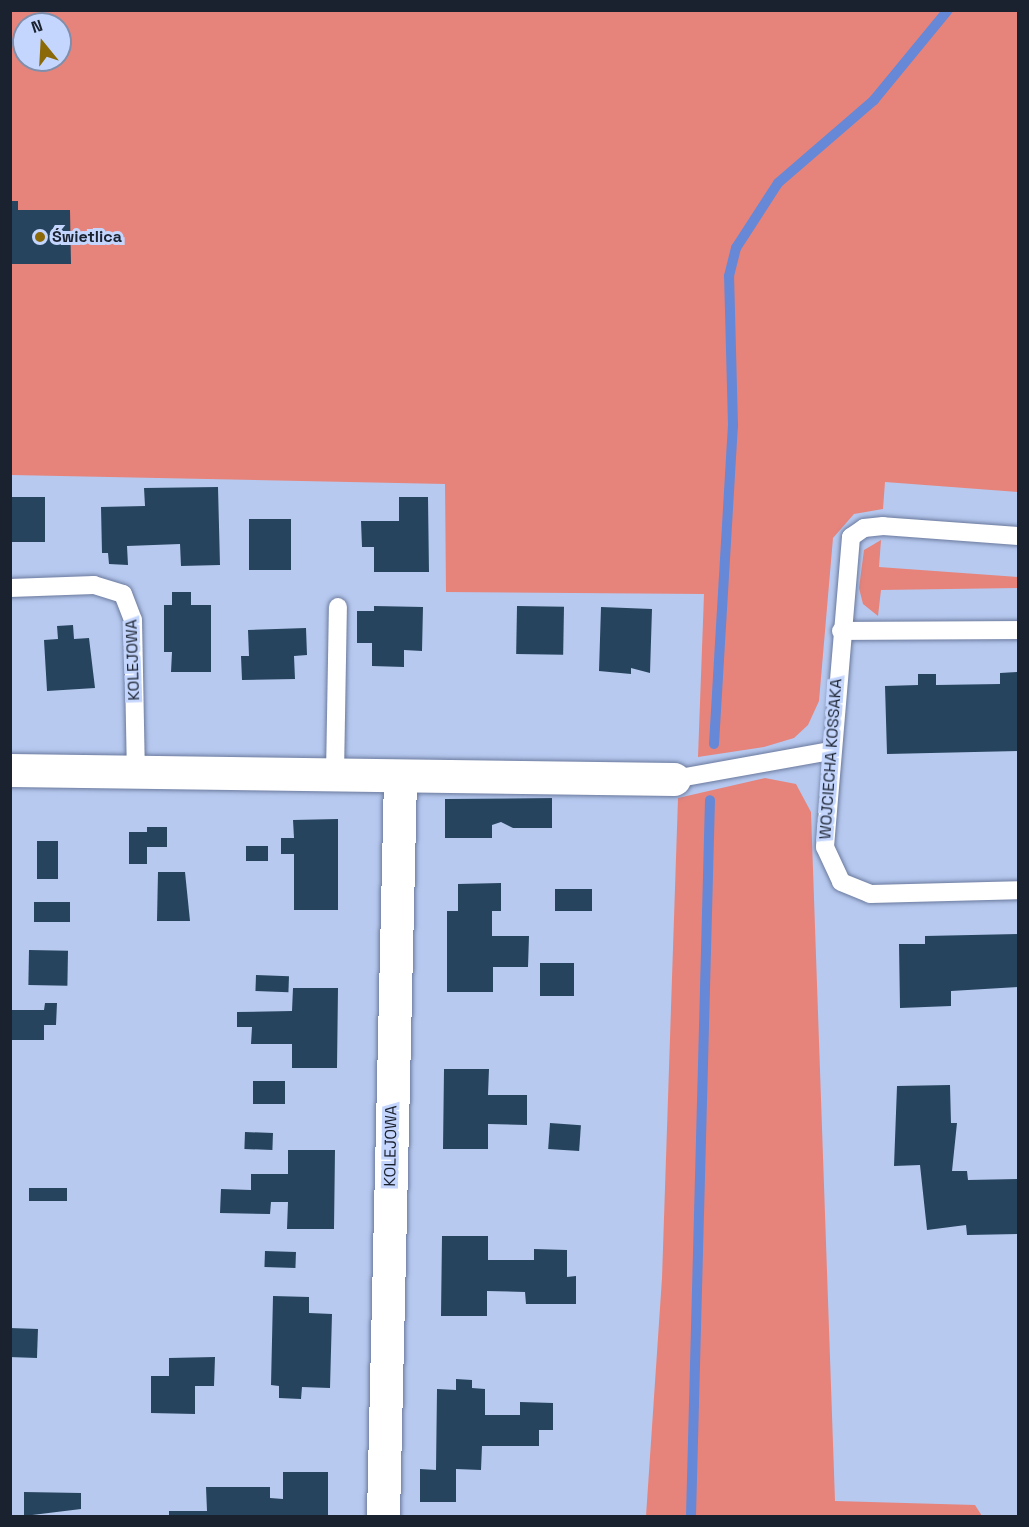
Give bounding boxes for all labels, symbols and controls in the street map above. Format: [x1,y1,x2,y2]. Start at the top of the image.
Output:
north arrow [12,12,72,72]
text: N [29,15,45,38]
place label: Świetlica [52,227,122,247]
marker: Świetlica [33,230,47,244]
street label: KOLEJOWA [122,619,144,701]
street label: WOJCIECHA KOSSAKA [816,678,846,840]
street label: KOLEJOWA [381,1105,401,1187]

